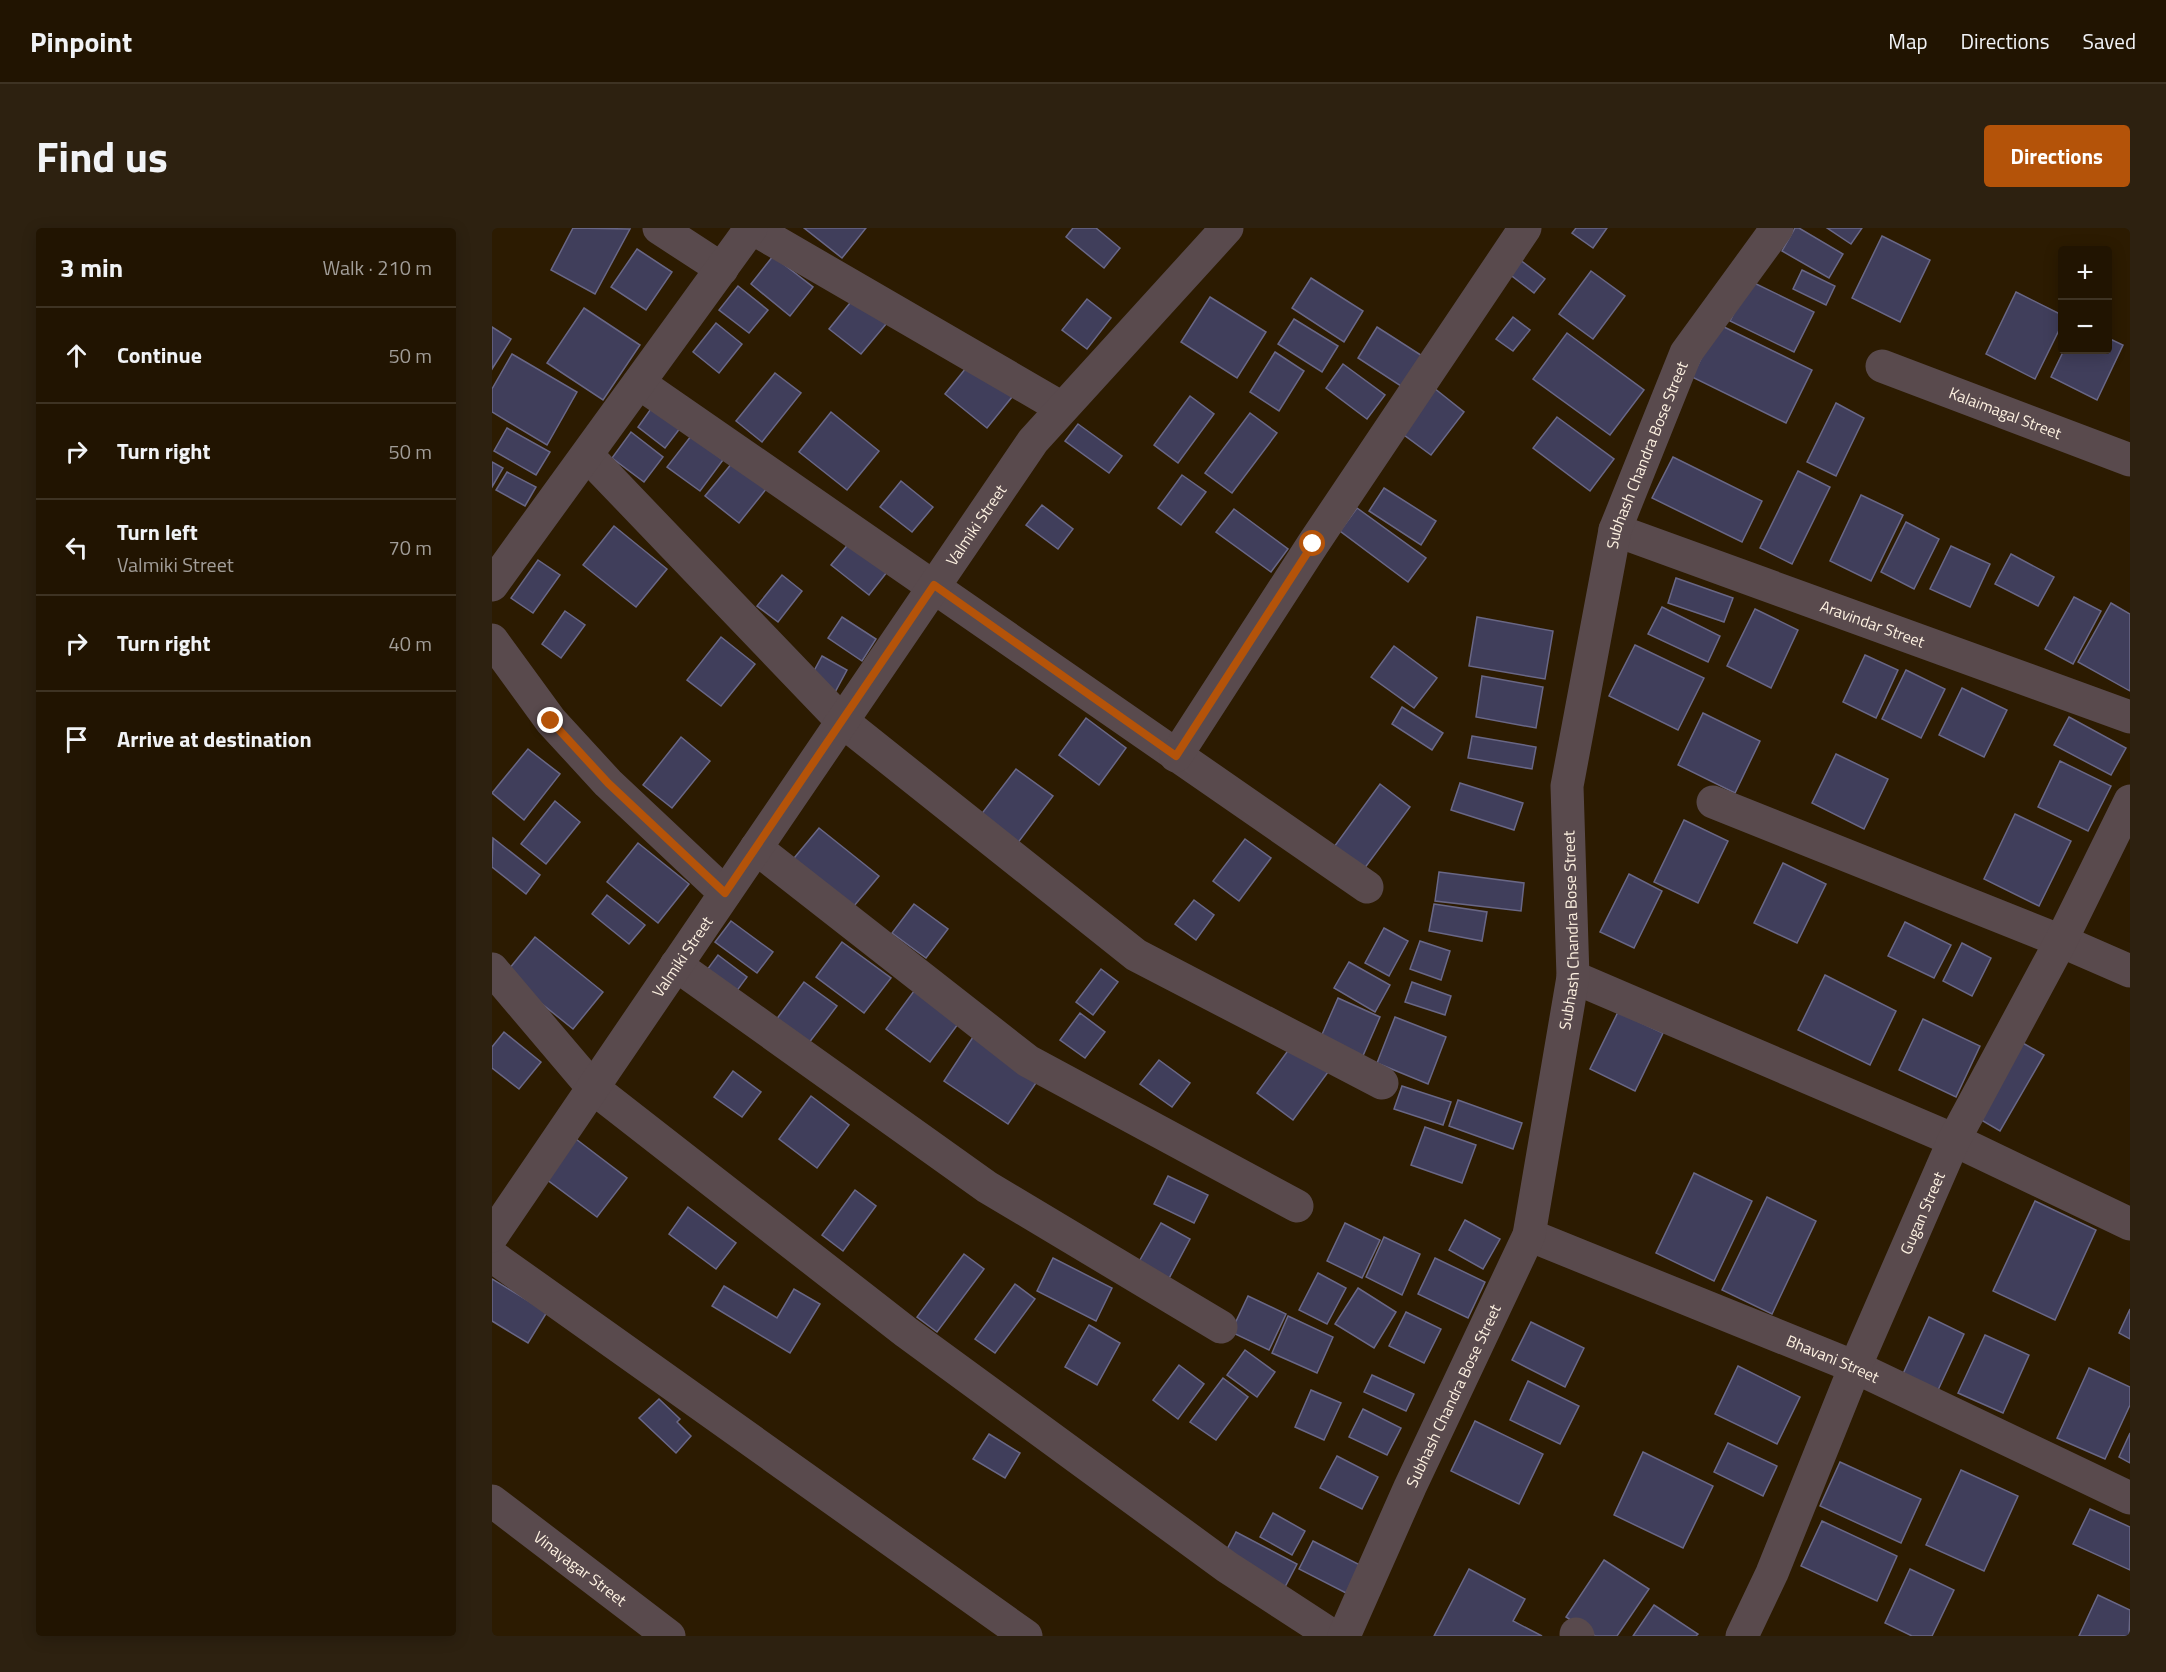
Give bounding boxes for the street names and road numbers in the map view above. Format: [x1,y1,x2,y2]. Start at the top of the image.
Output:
street label: Subhash Chandra Bose Street [1600,357,1694,551]
street label: Kalaimagal Street [1946,381,2065,445]
street label: Valmiki Street [940,479,1012,570]
street label: Aravindar Street [1817,594,1929,654]
street label: Subhash Chandra Bose Street [1552,830,1585,1032]
street label: Valmiki Street [646,911,719,1002]
street label: Gugan Street [1894,1167,1951,1258]
street label: Subhash Chandra Bose Street [1400,1300,1507,1491]
street label: Bhavani Street [1783,1328,1884,1389]
street label: Vinayagar Street [529,1525,632,1612]

